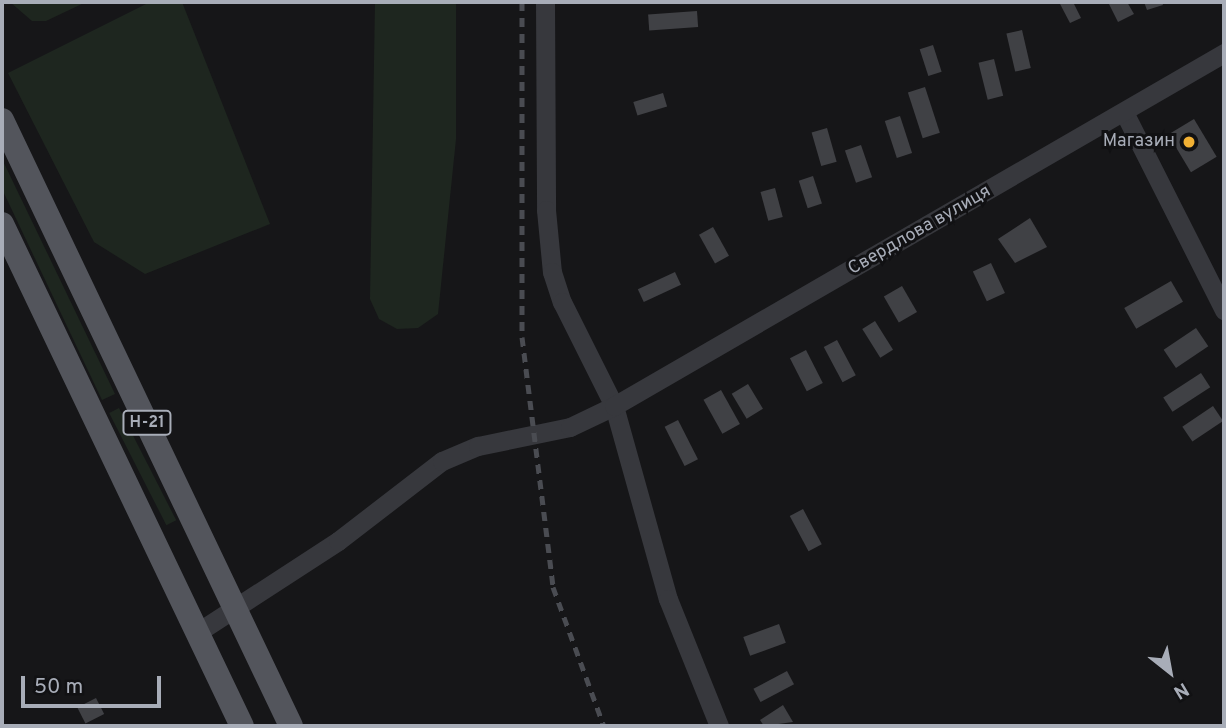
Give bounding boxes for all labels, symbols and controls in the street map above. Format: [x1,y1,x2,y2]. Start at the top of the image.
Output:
place label: Mагазин [1103,131,1175,153]
marker: Mагазин [1181,134,1197,150]
street label: Свердлова вулиця [845,181,995,281]
road number: Н-21 [121,410,173,436]
north arrow [1135,637,1205,707]
scale bar [24,662,164,706]
text: 50 m [34,674,83,701]
text: N [1169,676,1193,704]

